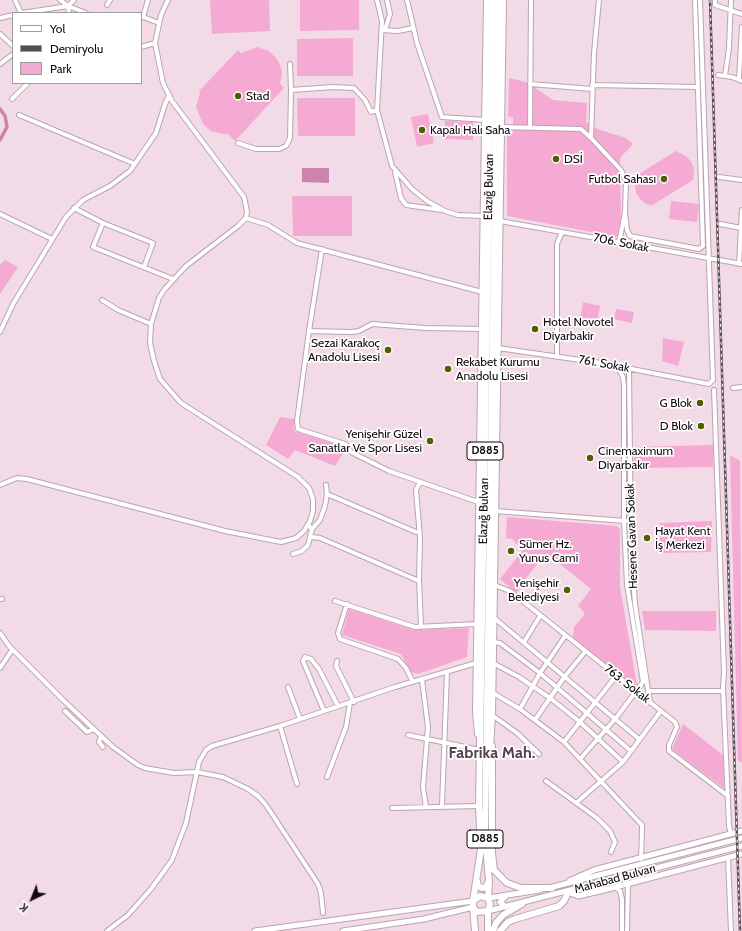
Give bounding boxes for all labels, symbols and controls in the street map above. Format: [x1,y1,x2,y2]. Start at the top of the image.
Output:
legend [12,12,142,84]
text: Yol [50,21,65,36]
text: Demiryolu [50,41,103,56]
text: Park [50,61,72,76]
place label: Stad [246,89,269,103]
marker: Stad [233,91,243,101]
place label: Kapalı Halı Saha [430,123,510,137]
marker: Kapalı Halı Saha [417,125,427,135]
place label: DSİ [564,152,583,166]
street label: Elazığ Bulvarı [481,154,497,220]
marker: DSİ [551,154,561,164]
place label: Futbol Sahası [589,172,656,186]
marker: Futbol Sahası [659,174,669,184]
street label: 706. Sokak [592,231,650,255]
place label: Hotel Novotel Diyarbakir [543,315,614,343]
marker: Hotel Novotel Diyarbakir [530,324,540,334]
place label: Sezai Karakoç Anadolu Lisesi [308,336,380,364]
marker: Sezai Karakoç Anadolu Lisesi [383,345,393,355]
street label: 761. Sokak [577,352,631,376]
place label: Rekabet Kurumu Anadolu Lisesi [456,355,539,383]
marker: Rekabet Kurumu Anadolu Lisesi [443,364,453,374]
place label: G Blok [659,396,692,410]
marker: G Blok [695,398,705,408]
place label: D Blok [660,419,693,433]
marker: D Blok [696,421,706,431]
place label: Yenişehir Güzel Sanatlar Ve Spor Lisesi [308,427,422,455]
marker: Yenişehir Güzel Sanatlar Ve Spor Lisesi [425,436,435,446]
road number: D885 [467,442,503,460]
place label: Cinemaximum Diyarbakır [598,444,673,472]
marker: Cinemaximum Diyarbakır [585,453,595,463]
street label: Elazığ Bulvarı [476,478,492,544]
street label: Hesene Gavan Sokak [623,483,641,589]
place label: Hayat Kent İş Merkezi [655,524,710,552]
marker: Hayat Kent İş Merkezi [642,533,652,543]
place label: Sümer Hz. Yunus Cami [519,537,578,565]
marker: Sümer Hz. Yunus Cami [506,546,516,556]
place label: Yenişehir Belediyesi [508,576,559,604]
marker: Yenişehir Belediyesi [562,585,572,595]
street label: 763. Sokak [601,662,653,706]
district label: Fabrika Mah. [449,743,535,763]
road number: D885 [467,830,503,848]
street label: Mahabad Bulvarı [573,861,657,897]
north arrow [12,879,52,919]
text: K [17,900,31,915]

